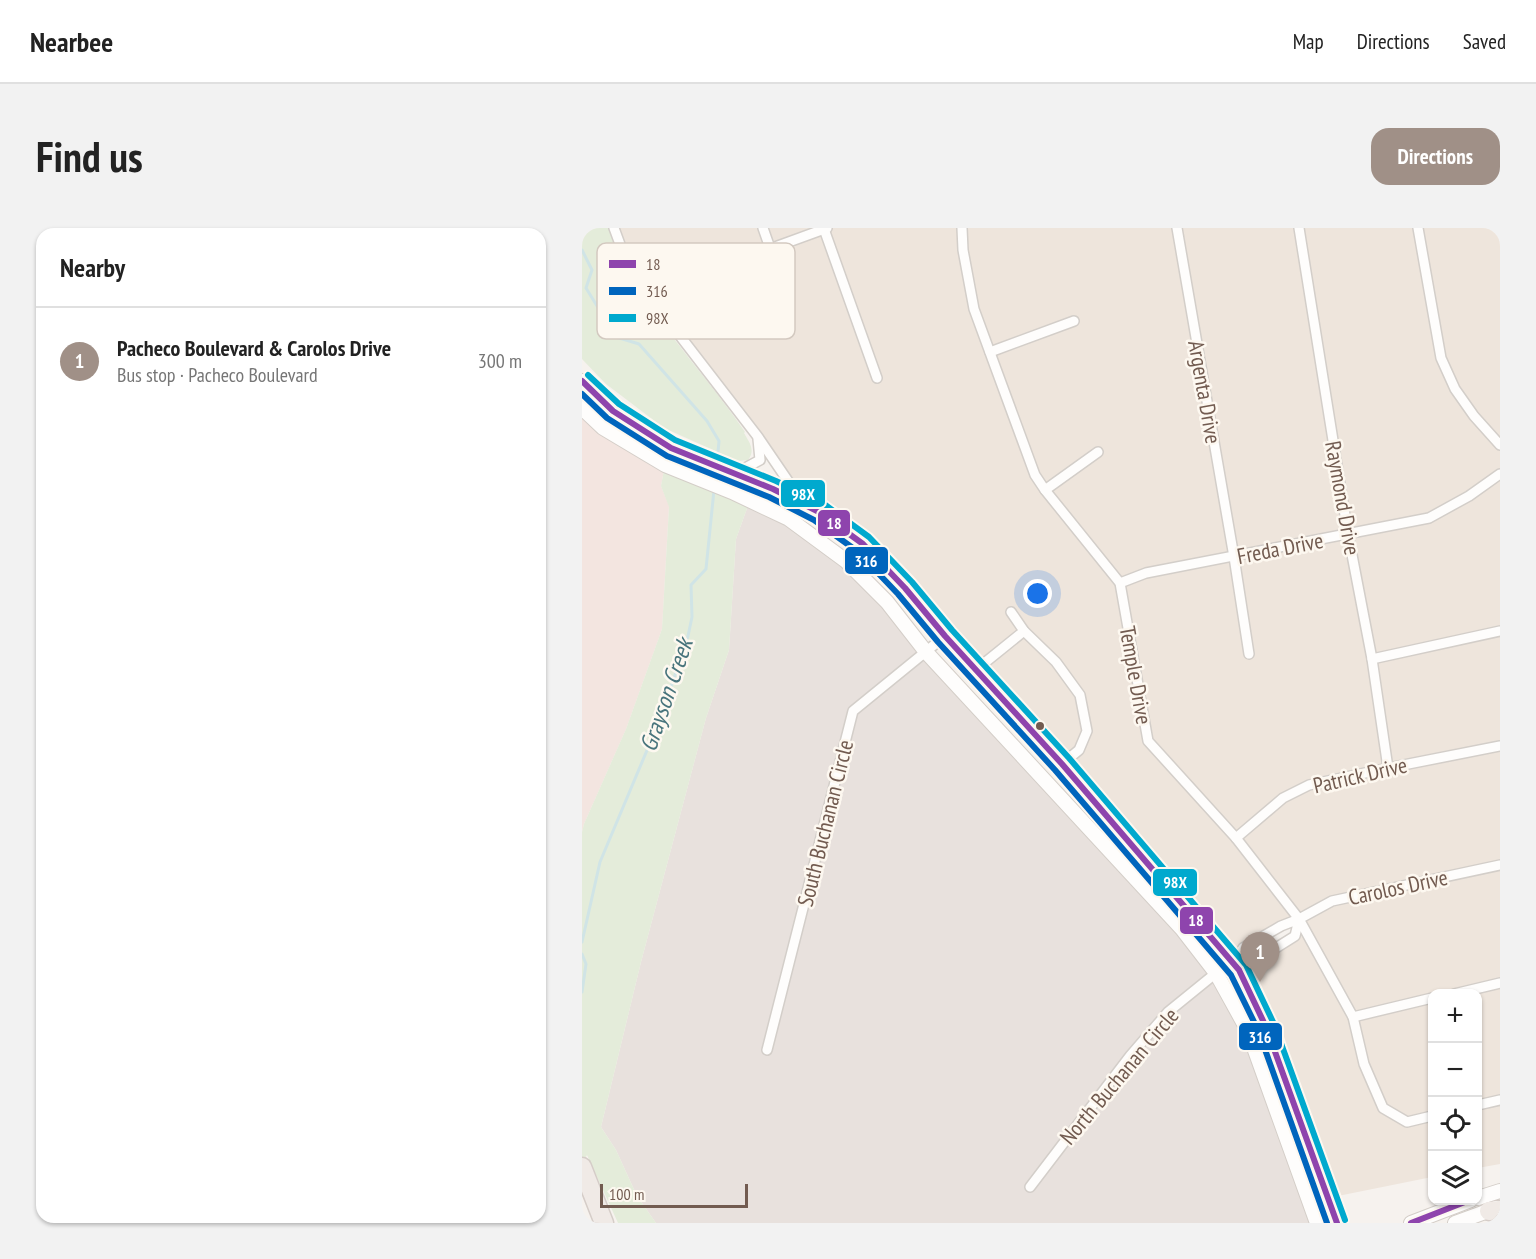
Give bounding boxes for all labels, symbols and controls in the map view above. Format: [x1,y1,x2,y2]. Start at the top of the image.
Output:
text: Nearbee [30,23,113,60]
text: Map [1293,28,1324,55]
text: Directions [1357,28,1430,55]
text: Saved [1463,28,1506,55]
button: Directions [1371,128,1500,185]
text: Find us [36,129,143,184]
legend [597,243,795,339]
text: Nearby [60,251,125,284]
text: 18 [646,254,660,274]
text: 316 [646,281,668,301]
text: 98X [646,308,668,328]
text: Pacheco Boulevard & Carolos Drive [117,334,391,362]
street label: Argenta Drive [1182,338,1228,446]
text: 1 [75,348,84,374]
text: 300 m [478,348,522,374]
text: Bus stop · Pacheco Boulevard [117,362,318,388]
street label: Raymond Drive [1319,439,1367,557]
line badge: 98X [780,479,826,508]
text: 98X [791,484,815,504]
line badge: 18 [817,509,851,537]
text: 18 [826,513,842,533]
street label: Freda Drive [1235,526,1325,570]
line badge: 316 [844,546,889,575]
text: 316 [855,551,878,571]
your location [1023,579,1052,608]
street label: Temple Drive [1114,624,1158,726]
water label: Grayson Creek [632,632,701,756]
unlabelled marker [1034,720,1046,732]
street label: South Buchanan Circle [791,737,859,909]
street label: Patrick Drive [1310,751,1410,799]
street label: Carolos Drive [1346,863,1450,911]
line badge: 98X [1152,868,1198,897]
text: 98X [1163,872,1187,892]
line badge: 18 [1179,906,1214,935]
text: 18 [1188,910,1204,930]
pin: 1 [1240,932,1280,982]
map controls [1428,989,1482,1205]
button: + [1428,989,1482,1043]
street label: North Buchanan Circle [1054,1002,1184,1150]
line badge: 316 [1238,1022,1283,1051]
text: 316 [1249,1027,1272,1047]
button: − [1428,1043,1482,1097]
button: locate [1428,1097,1482,1151]
button: layers [1428,1151,1482,1205]
scale bar [600,1181,748,1208]
text: 100 m [609,1184,644,1204]

